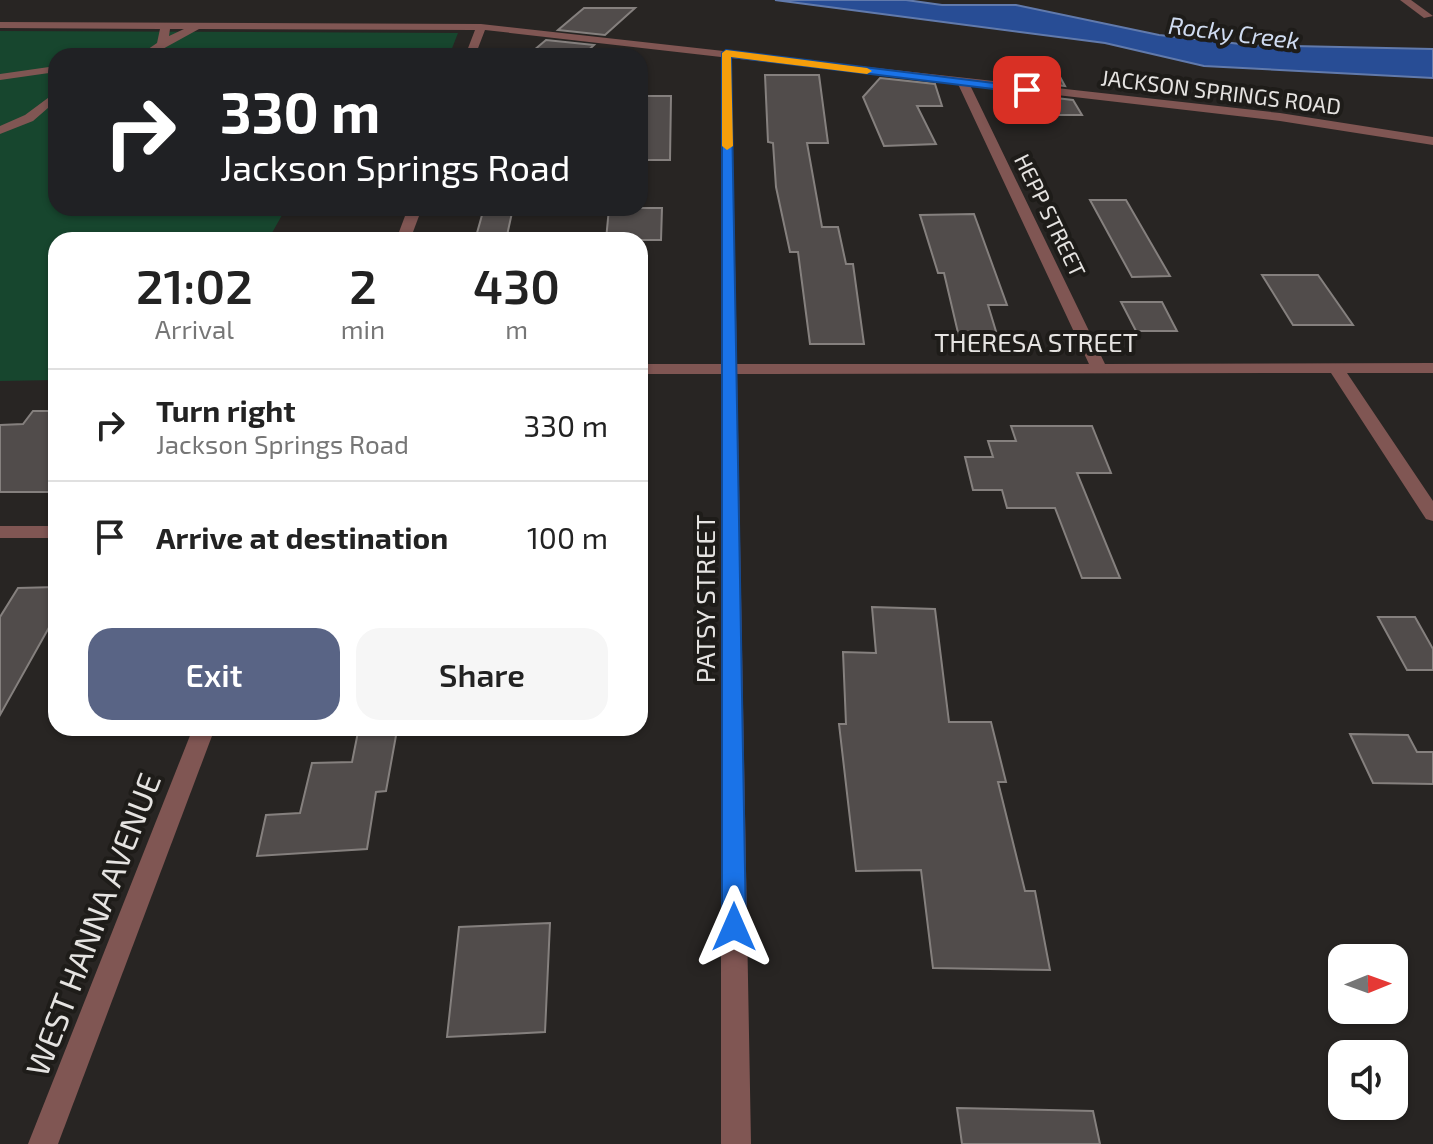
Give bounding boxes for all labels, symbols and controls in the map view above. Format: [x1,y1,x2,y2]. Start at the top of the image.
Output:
water label: Rocky Creek [1167,10,1301,54]
pin [993,56,1061,124]
street label: JACKSON SPRINGS ROAD [1099,63,1343,119]
icon: arrive [1005,68,1049,112]
text: 330 m [220,77,380,144]
icon: right [88,80,192,184]
text: Jackson Springs Road [220,145,570,188]
street label: HEPP STREET [1010,149,1092,281]
text: 21:02 [136,256,253,314]
text: 2 [349,256,377,314]
text: 430 [473,256,560,314]
text: Arrival [155,313,234,344]
text: min [341,313,385,344]
text: m [505,313,528,344]
street label: THERESA STREET [934,326,1138,357]
text: Turn right [156,392,296,428]
icon: right [88,403,132,447]
text: 330 m [524,407,608,443]
text: Jackson Springs Road [156,428,409,459]
icon: arrive [88,515,132,559]
street label: PATSY STREET [689,515,720,683]
text: Arrive at destination [156,519,448,555]
text: 100 m [527,519,608,555]
button: Exit [88,628,340,720]
button: Share [356,628,608,720]
street label: WEST HANNA AVENUE [17,767,167,1081]
position arrow [692,885,776,969]
north arrow [1328,944,1408,1024]
map controls [1328,944,1408,1120]
button: sound [1328,1040,1408,1120]

